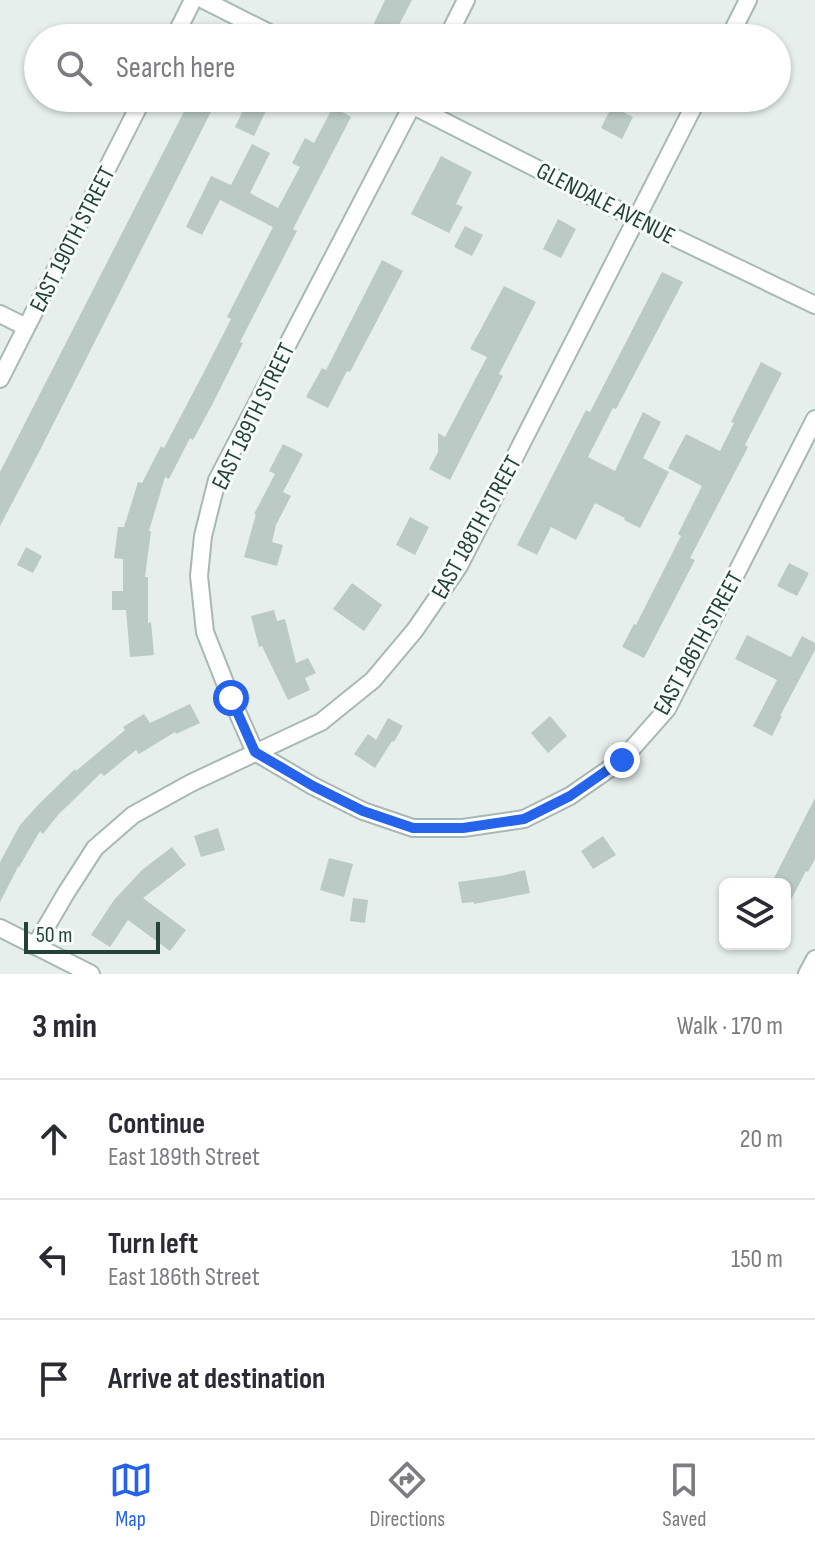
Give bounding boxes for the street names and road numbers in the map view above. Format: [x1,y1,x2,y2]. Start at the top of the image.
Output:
street label: GLENDALE AVENUE [532,156,680,251]
street label: EAST 190TH STREET [23,162,122,317]
street label: EAST 189TH STREET [205,338,302,494]
street label: EAST 188TH STREET [425,450,528,604]
street label: EAST 186TH STREET [647,566,750,720]

